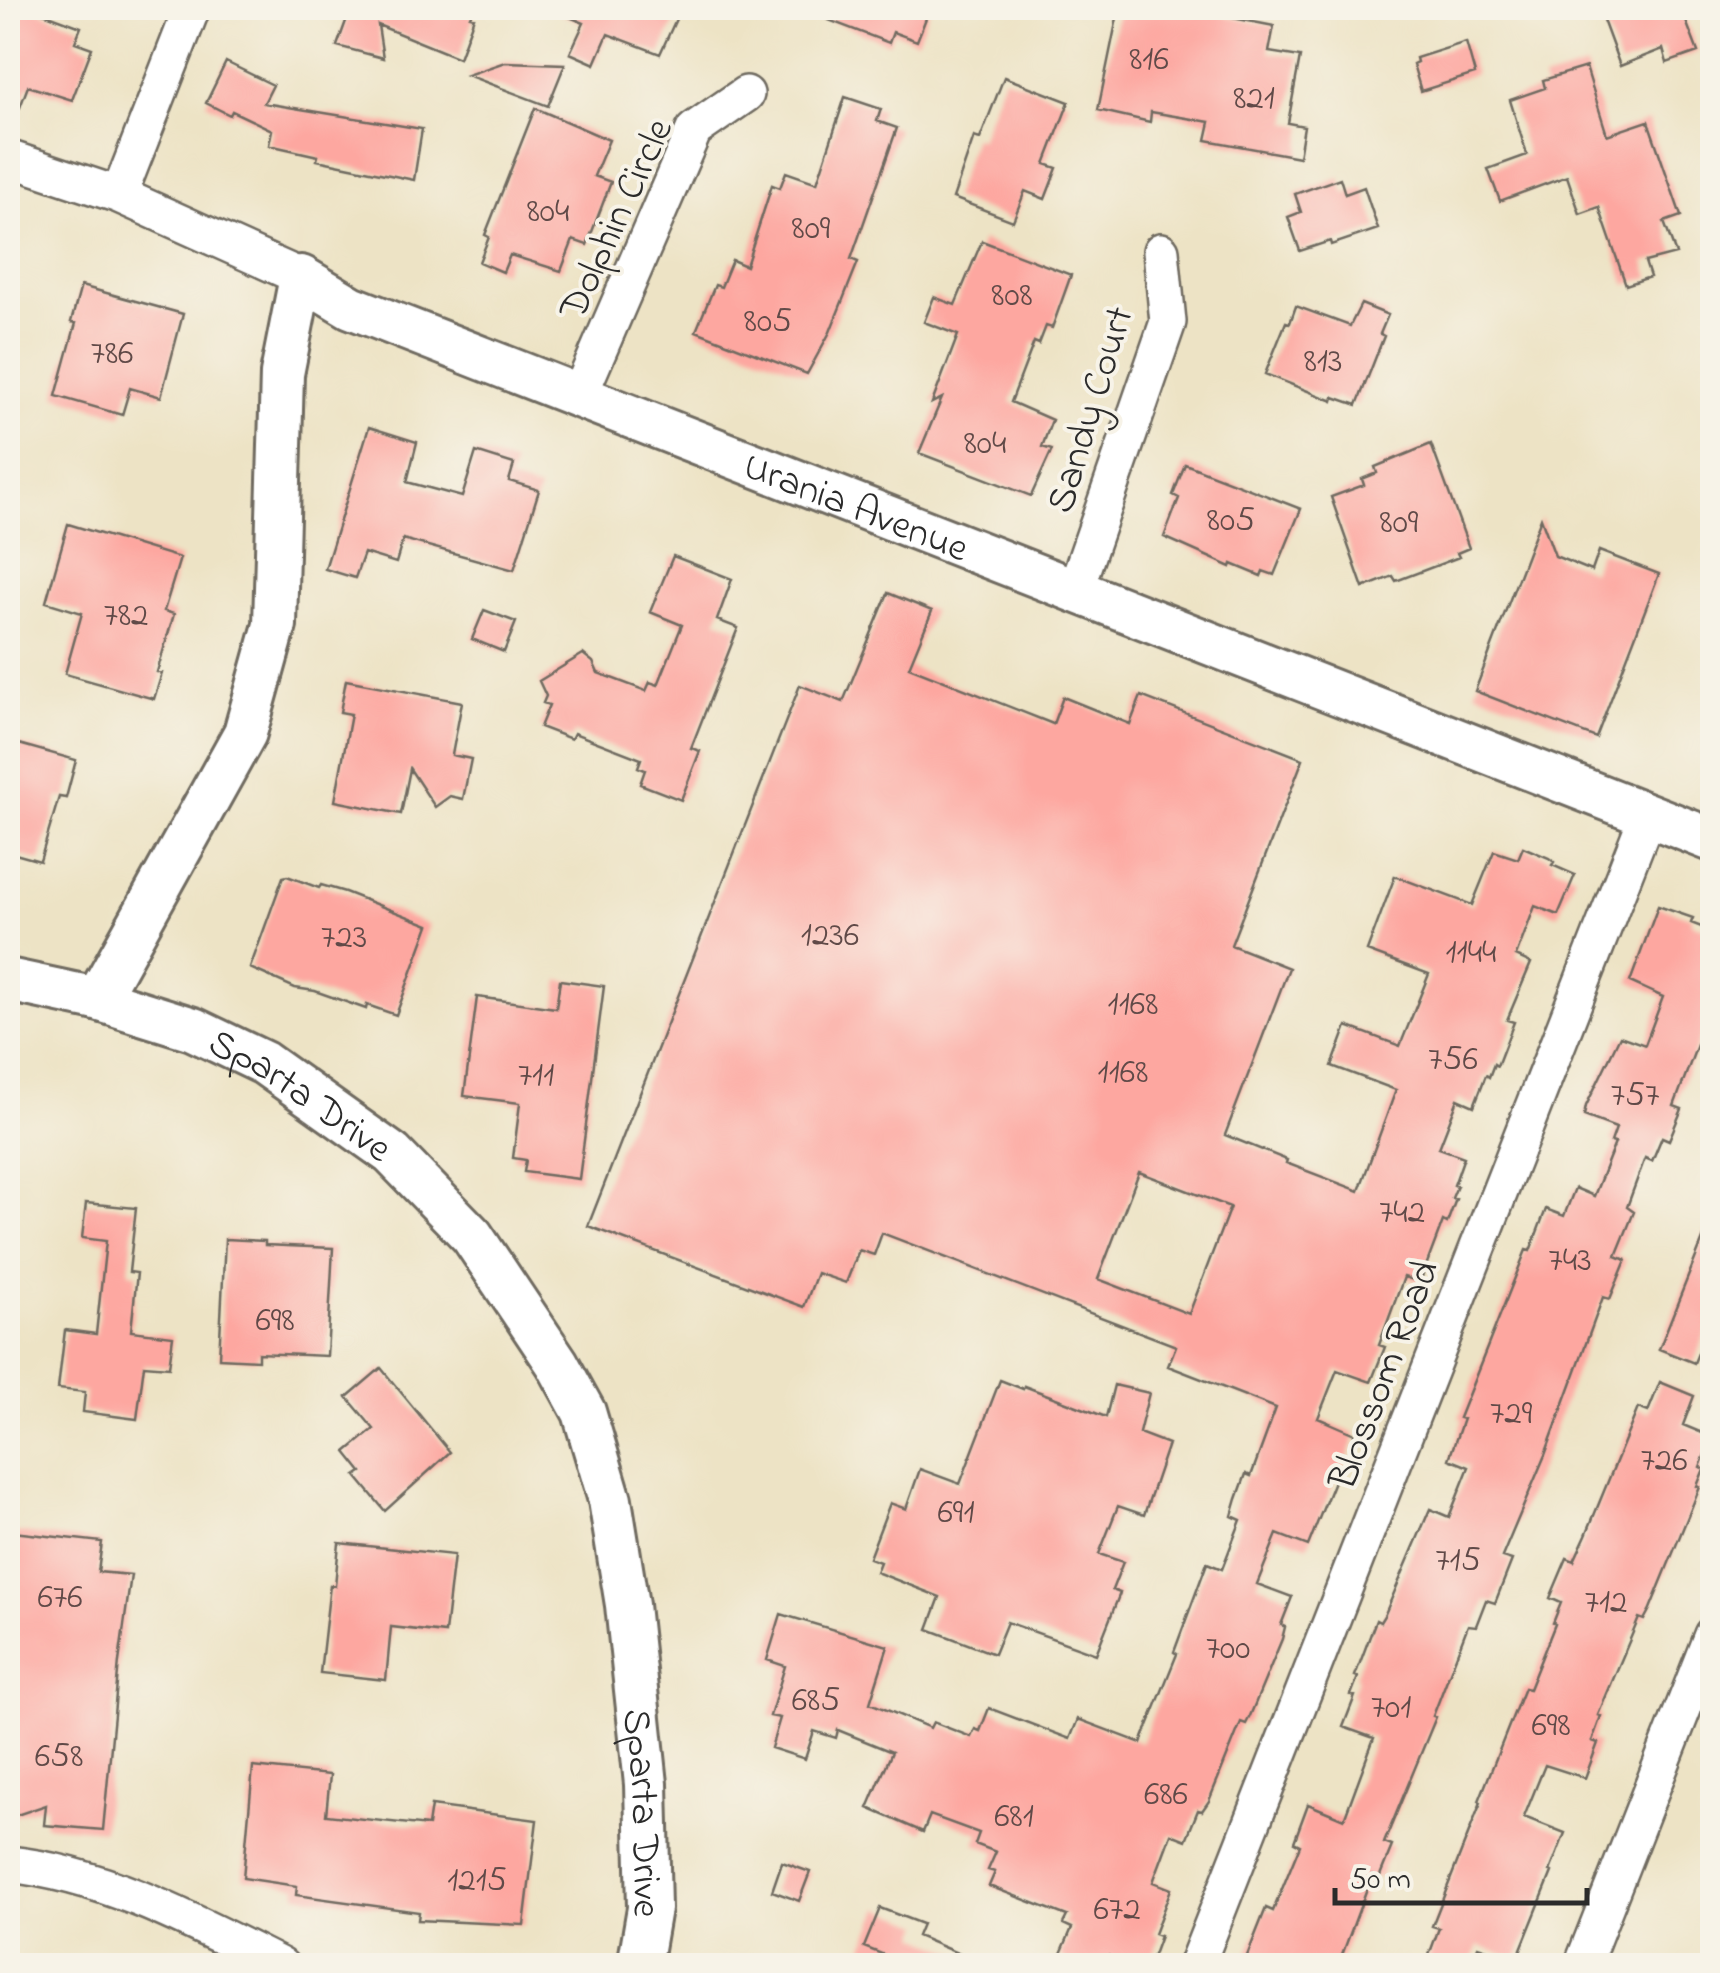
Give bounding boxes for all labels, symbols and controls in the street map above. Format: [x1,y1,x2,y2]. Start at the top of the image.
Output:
house number: 816 [1129,35,1169,86]
house number: 821 [1233,74,1275,125]
street label: Dolphin Circle [545,109,691,331]
house number: 804 [527,187,569,238]
house number: 809 [792,204,831,255]
house number: 808 [991,271,1033,322]
house number: 805 [744,297,792,348]
street label: Sandy Court [1033,300,1152,521]
house number: 786 [91,329,133,380]
house number: 813 [1304,337,1342,388]
house number: 804 [964,419,1006,470]
street label: Urania Avenue [734,439,977,580]
house number: 805 [1207,496,1255,547]
house number: 809 [1380,498,1419,549]
house number: 782 [104,591,148,642]
house number: 1236 [801,911,859,962]
house number: 723 [321,913,367,964]
house number: 1144 [1445,928,1497,979]
house number: 1168 [1108,980,1158,1031]
street label: Sparta Drive [198,1016,403,1179]
house number: 756 [1428,1035,1478,1086]
house number: 1168 [1098,1048,1148,1099]
house number: 711 [518,1051,554,1102]
house number: 757 [1611,1071,1659,1122]
house number: 742 [1379,1188,1425,1239]
house number: 743 [1548,1236,1592,1287]
street label: Blossom Road [1315,1252,1457,1500]
house number: 698 [255,1296,295,1347]
house number: 729 [1490,1389,1533,1440]
house number: 726 [1640,1436,1688,1487]
house number: 691 [937,1488,975,1539]
house number: 715 [1435,1536,1481,1587]
house number: 676 [37,1573,83,1624]
house number: 712 [1585,1578,1627,1629]
house number: 700 [1206,1624,1250,1675]
house number: 685 [792,1676,840,1727]
house number: 701 [1371,1683,1411,1734]
house number: 698 [1531,1701,1571,1752]
street label: Sparta Drive [604,1706,675,1922]
house number: 658 [35,1732,83,1783]
house number: 686 [1144,1770,1188,1821]
house number: 681 [994,1792,1034,1843]
scale bar [1335,1843,1588,1905]
house number: 1215 [447,1856,507,1907]
text: 50 m [1350,1859,1411,1903]
house number: 672 [1093,1885,1141,1936]

